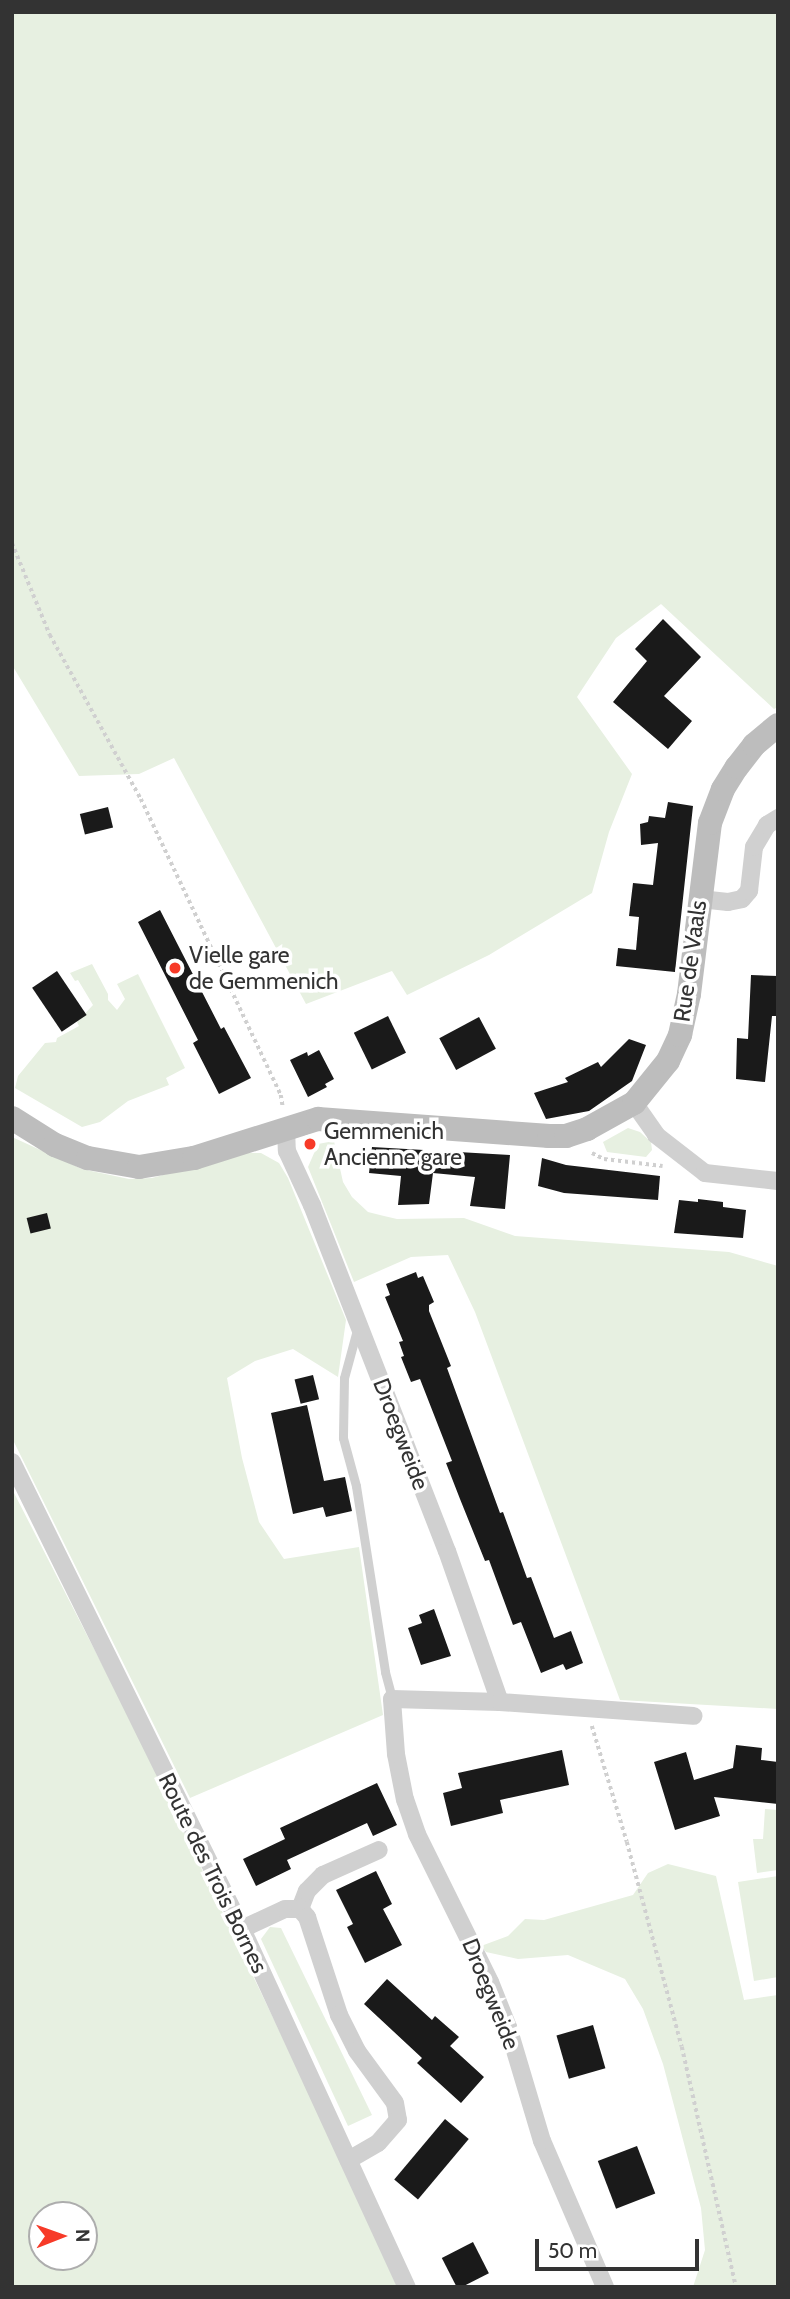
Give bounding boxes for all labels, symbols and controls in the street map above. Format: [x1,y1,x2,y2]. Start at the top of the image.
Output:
street label: Rue de Vaals [668,898,712,1024]
place label: Vielle gare de Gemmenich [189,941,339,995]
marker: Vielle gare de Gemmenich [167,960,183,976]
place label: Gemmenich Ancienne gare [324,1117,462,1171]
marker: Gemmenich Ancienne gare [302,1136,318,1152]
street label: Droegweide [367,1374,435,1494]
street label: Route des Trois Bornes [153,1768,273,1978]
street label: Droegweide [456,1935,526,2053]
north arrow [28,2201,98,2271]
scale bar [538,2226,702,2270]
text: N [71,2229,94,2243]
text: 50 m [548,2238,597,2263]

